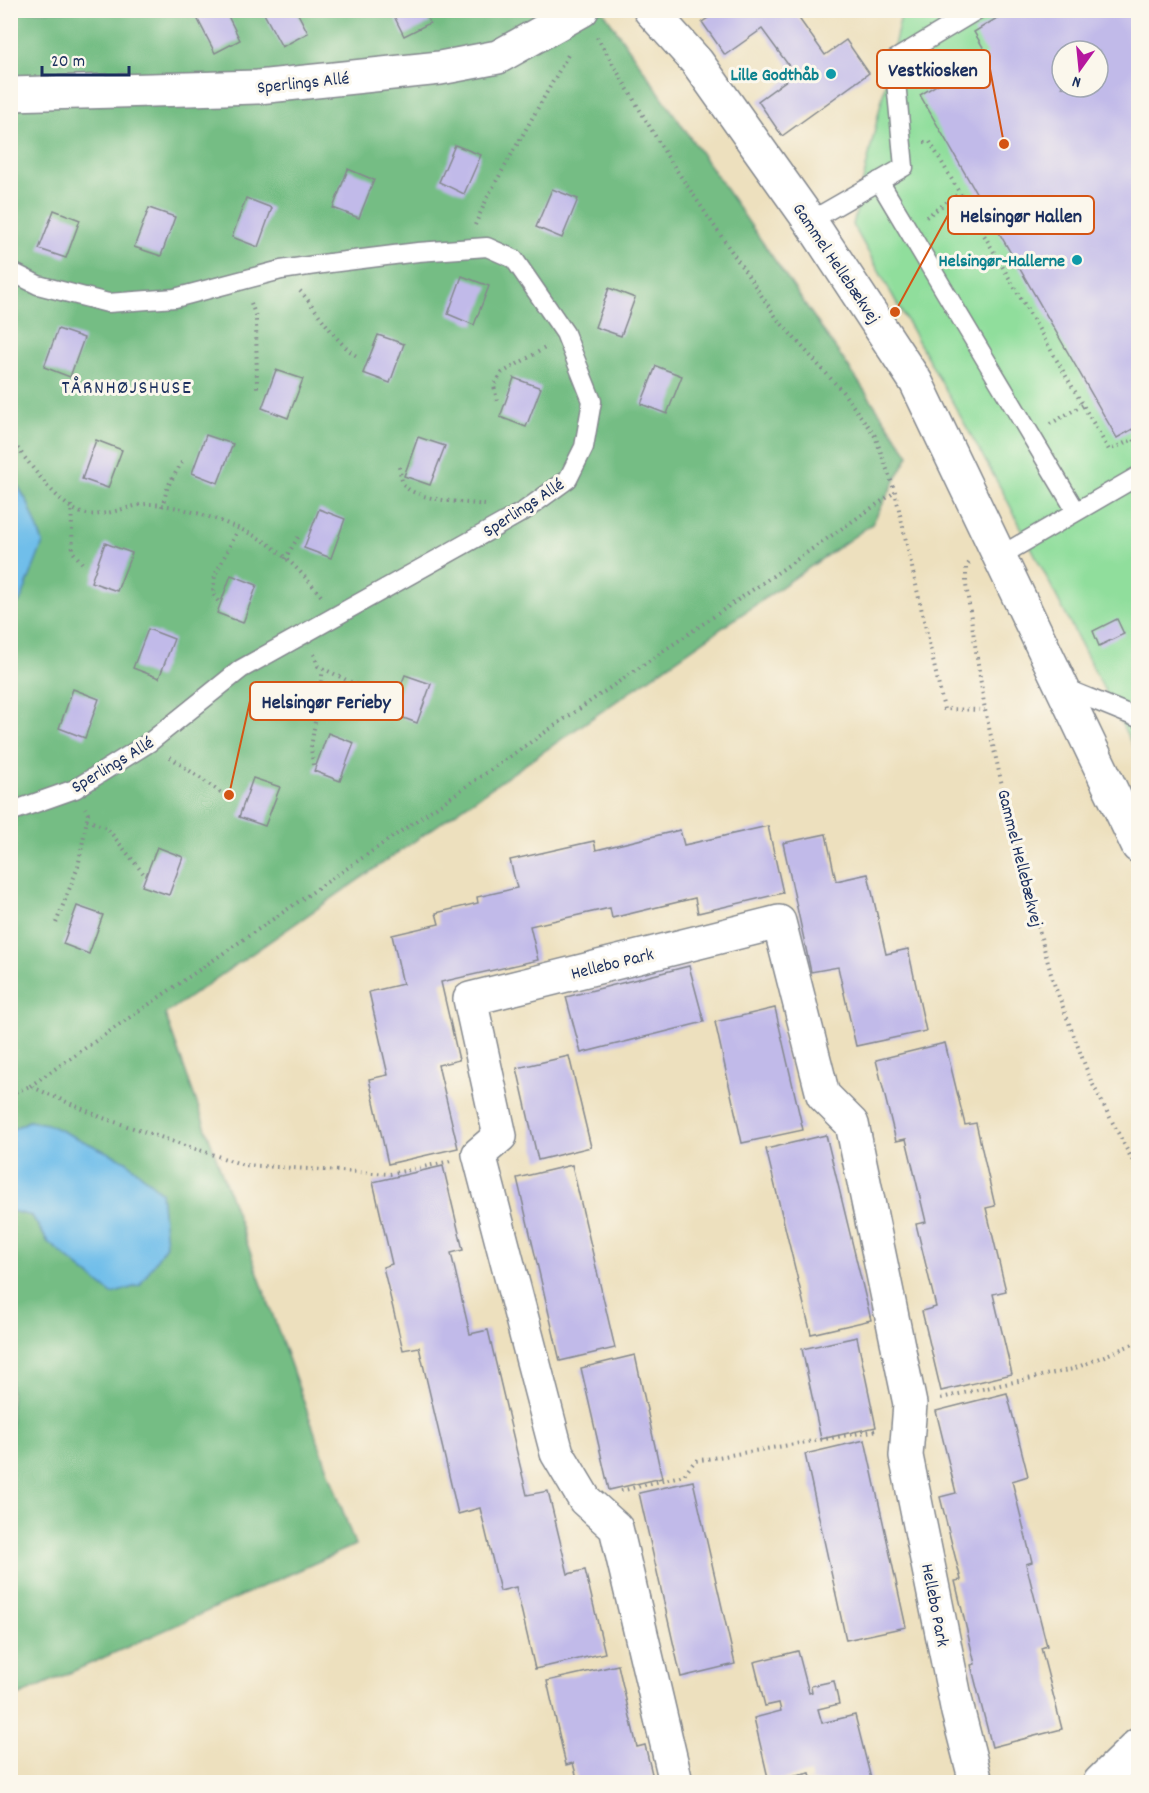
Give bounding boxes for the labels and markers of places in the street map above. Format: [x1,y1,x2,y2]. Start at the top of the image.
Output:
callout: Vestkiosken [877,50,990,88]
place label: Lille Godthåb [731,64,819,89]
marker: Lille Godthåb [824,67,838,81]
callout: Helsingør Hallen [948,196,1094,234]
place label: Helsingør-Hallerne [939,250,1065,275]
marker: Helsingør-Hallerne [1070,253,1084,267]
callout: Helsingør Ferieby [250,682,403,720]

